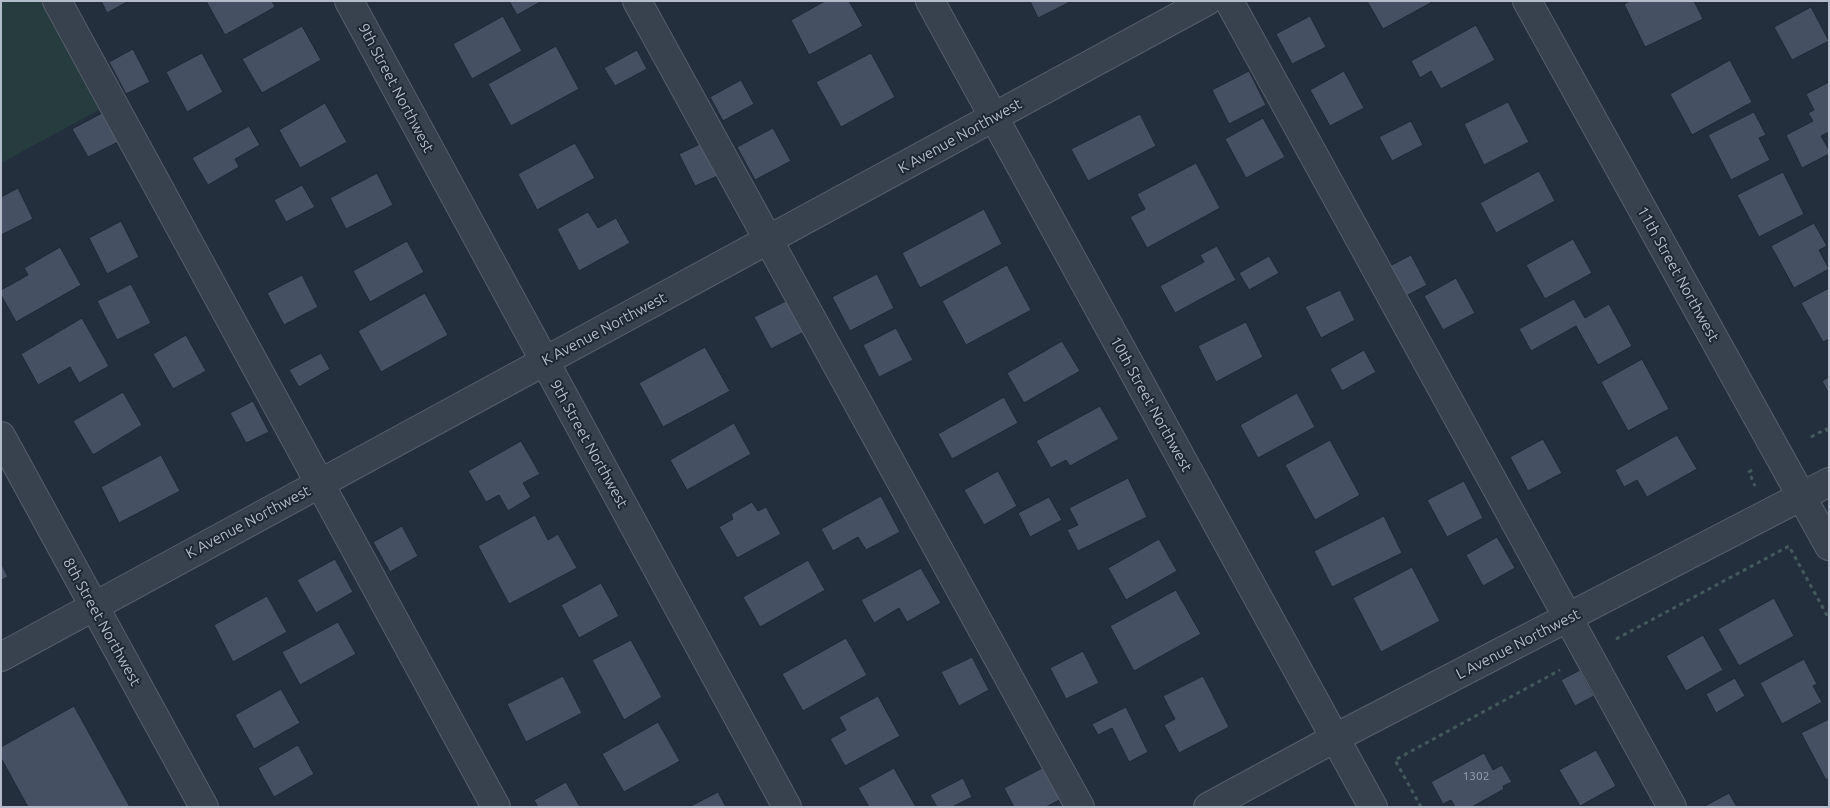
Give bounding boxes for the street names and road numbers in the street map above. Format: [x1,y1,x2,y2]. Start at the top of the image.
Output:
street label: 9th Street Northwest [354,20,438,156]
street label: K Avenue Northwest [895,95,1025,177]
street label: 11th Street Northwest [1633,203,1723,345]
street label: K Avenue Northwest [539,289,669,369]
street label: 10th Street Northwest [1106,333,1196,475]
street label: 9th Street Northwest [546,377,632,511]
street label: K Avenue Northwest [183,482,313,562]
street label: 8th Street Northwest [59,555,145,689]
street label: L Avenue Northwest [1453,605,1583,683]

